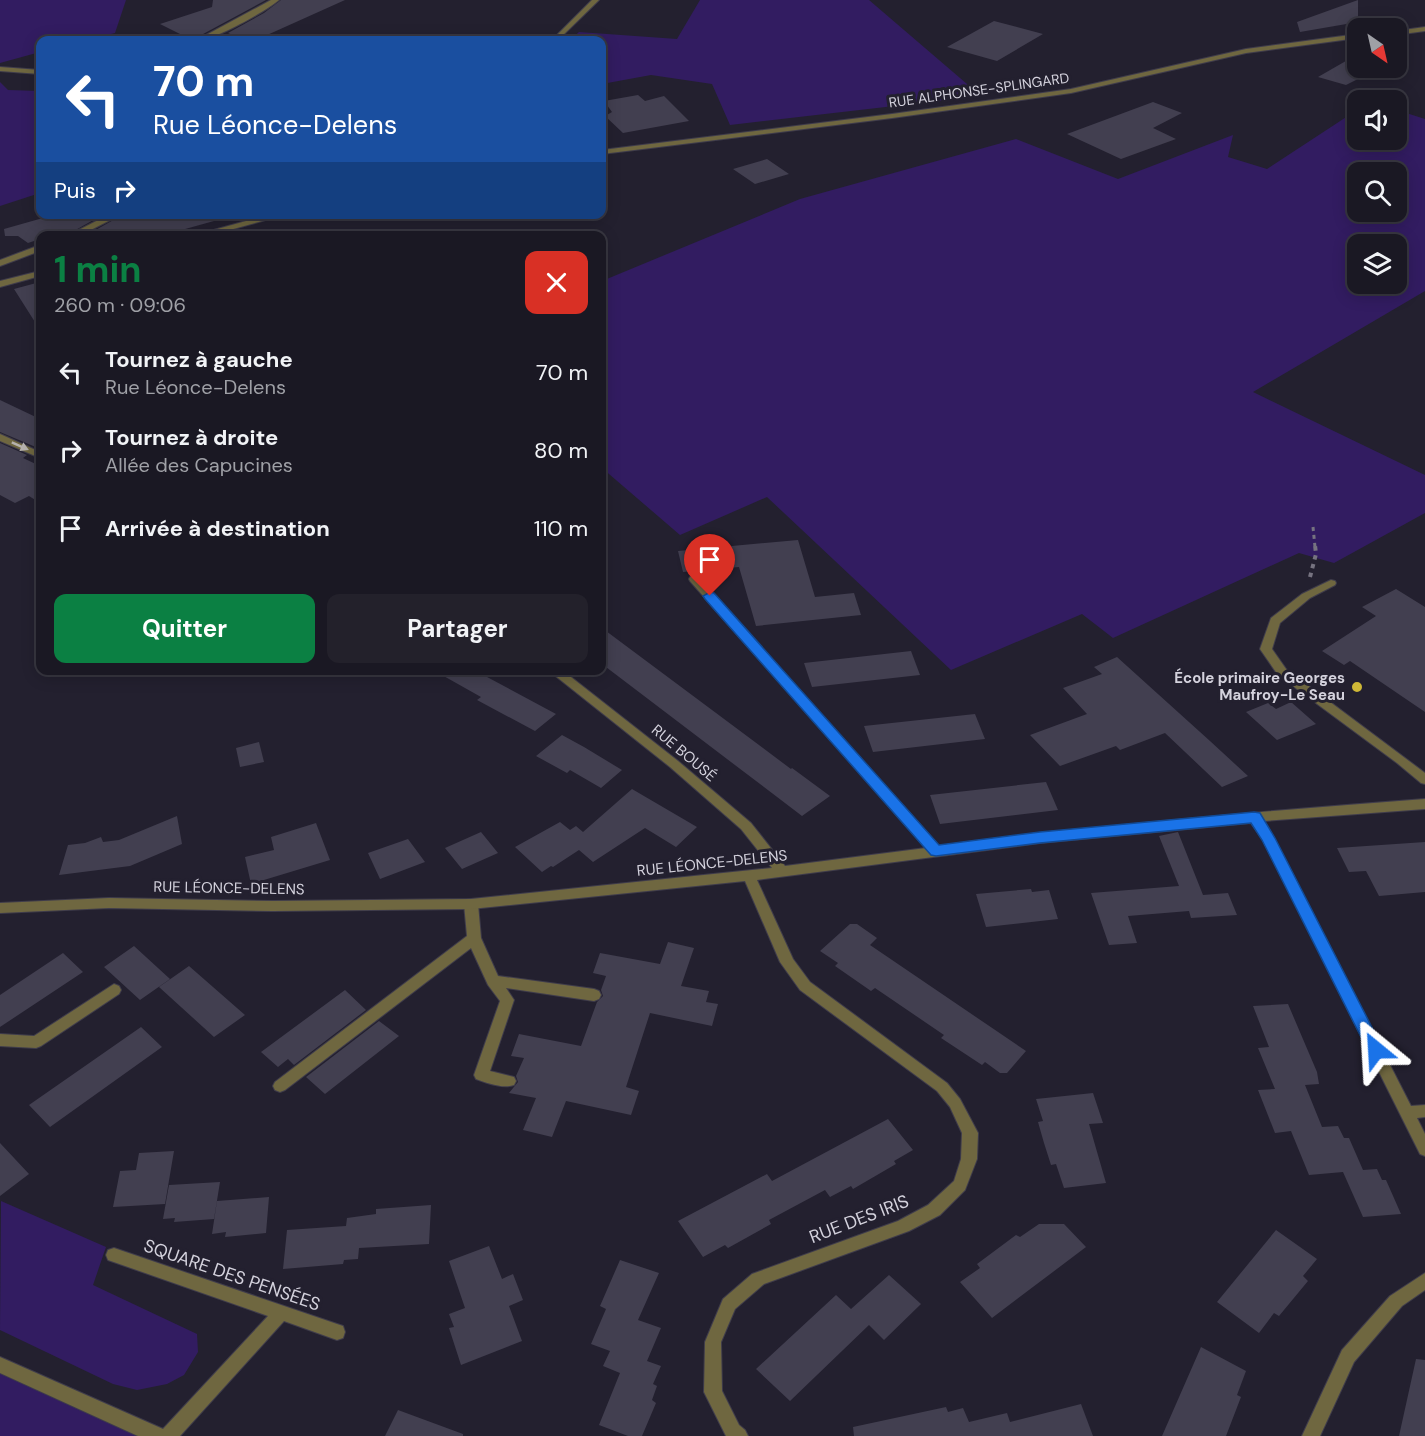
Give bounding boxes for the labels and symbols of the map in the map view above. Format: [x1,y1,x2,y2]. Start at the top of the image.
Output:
north arrow [1347,18,1407,78]
street label: RUE ALPHONSE-SPLINGARD [888,68,1070,112]
one-way arrow [12,441,30,451]
pin [684,534,735,596]
place label: École primaire Georges Maufroy-Le Seau [1174,668,1345,705]
marker: École primaire Georges Maufroy-Le Seau [1350,680,1364,694]
street label: RUE BOUSÉ [647,720,721,786]
street label: RUE LÉONCE-DELENS [636,845,788,881]
street label: RUE LÉONCE-DELENS [153,877,305,899]
position arrow [1344,1018,1408,1082]
street label: RUE DES IRIS [806,1189,912,1249]
street label: SQUARE DES PENSÉES [140,1233,324,1317]

